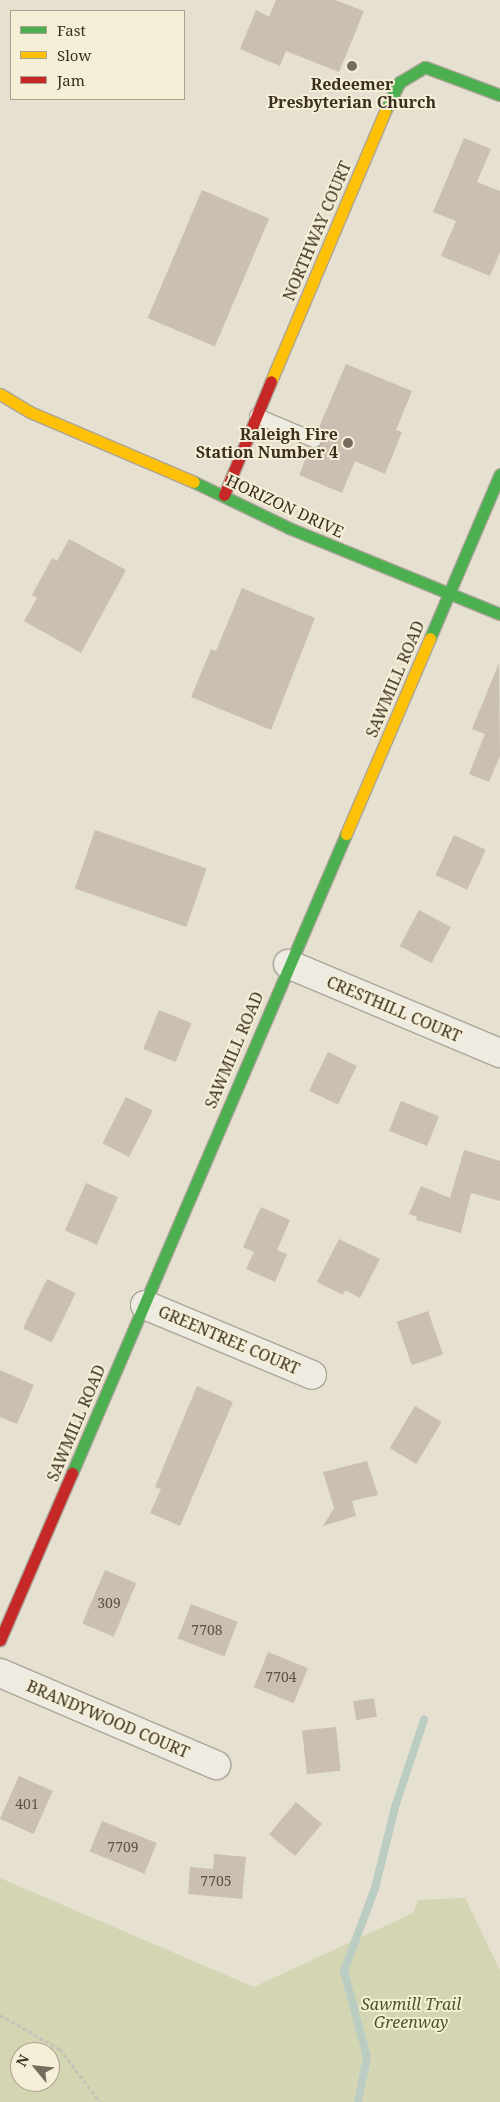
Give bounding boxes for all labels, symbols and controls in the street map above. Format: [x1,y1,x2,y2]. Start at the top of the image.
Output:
legend [10,10,185,100]
text: Fast [57,20,86,40]
text: Slow [57,45,91,65]
marker: Redeemer Presbyterian Church [346,60,358,72]
text: Jam [57,70,85,90]
place label: Redeemer Presbyterian Church [268,74,436,112]
street label: NORTHWAY COURT [279,158,355,304]
place label: Raleigh Fire Station Number 4 [196,424,338,462]
marker: Raleigh Fire Station Number 4 [342,437,354,449]
street label: HORIZON DRIVE [223,470,347,542]
street label: SAWMILL ROAD [362,618,428,740]
street label: CRESTHILL COURT [324,972,464,1046]
street label: SAWMILL ROAD [201,989,267,1111]
street label: GREENTREE COURT [155,1302,303,1378]
street label: SAWMILL ROAD [43,1362,109,1484]
house number: 309 [97,1595,121,1611]
house number: 7708 [191,1622,223,1638]
house number: 7704 [265,1669,297,1685]
street label: BRANDYWOOD COURT [24,1676,192,1762]
house number: 401 [15,1796,39,1812]
house number: 7709 [107,1839,139,1855]
house number: 7705 [200,1873,232,1889]
park label: Sawmill Trail Greenway [361,1994,461,2032]
north arrow [10,2042,60,2092]
text: N [11,2051,33,2070]

